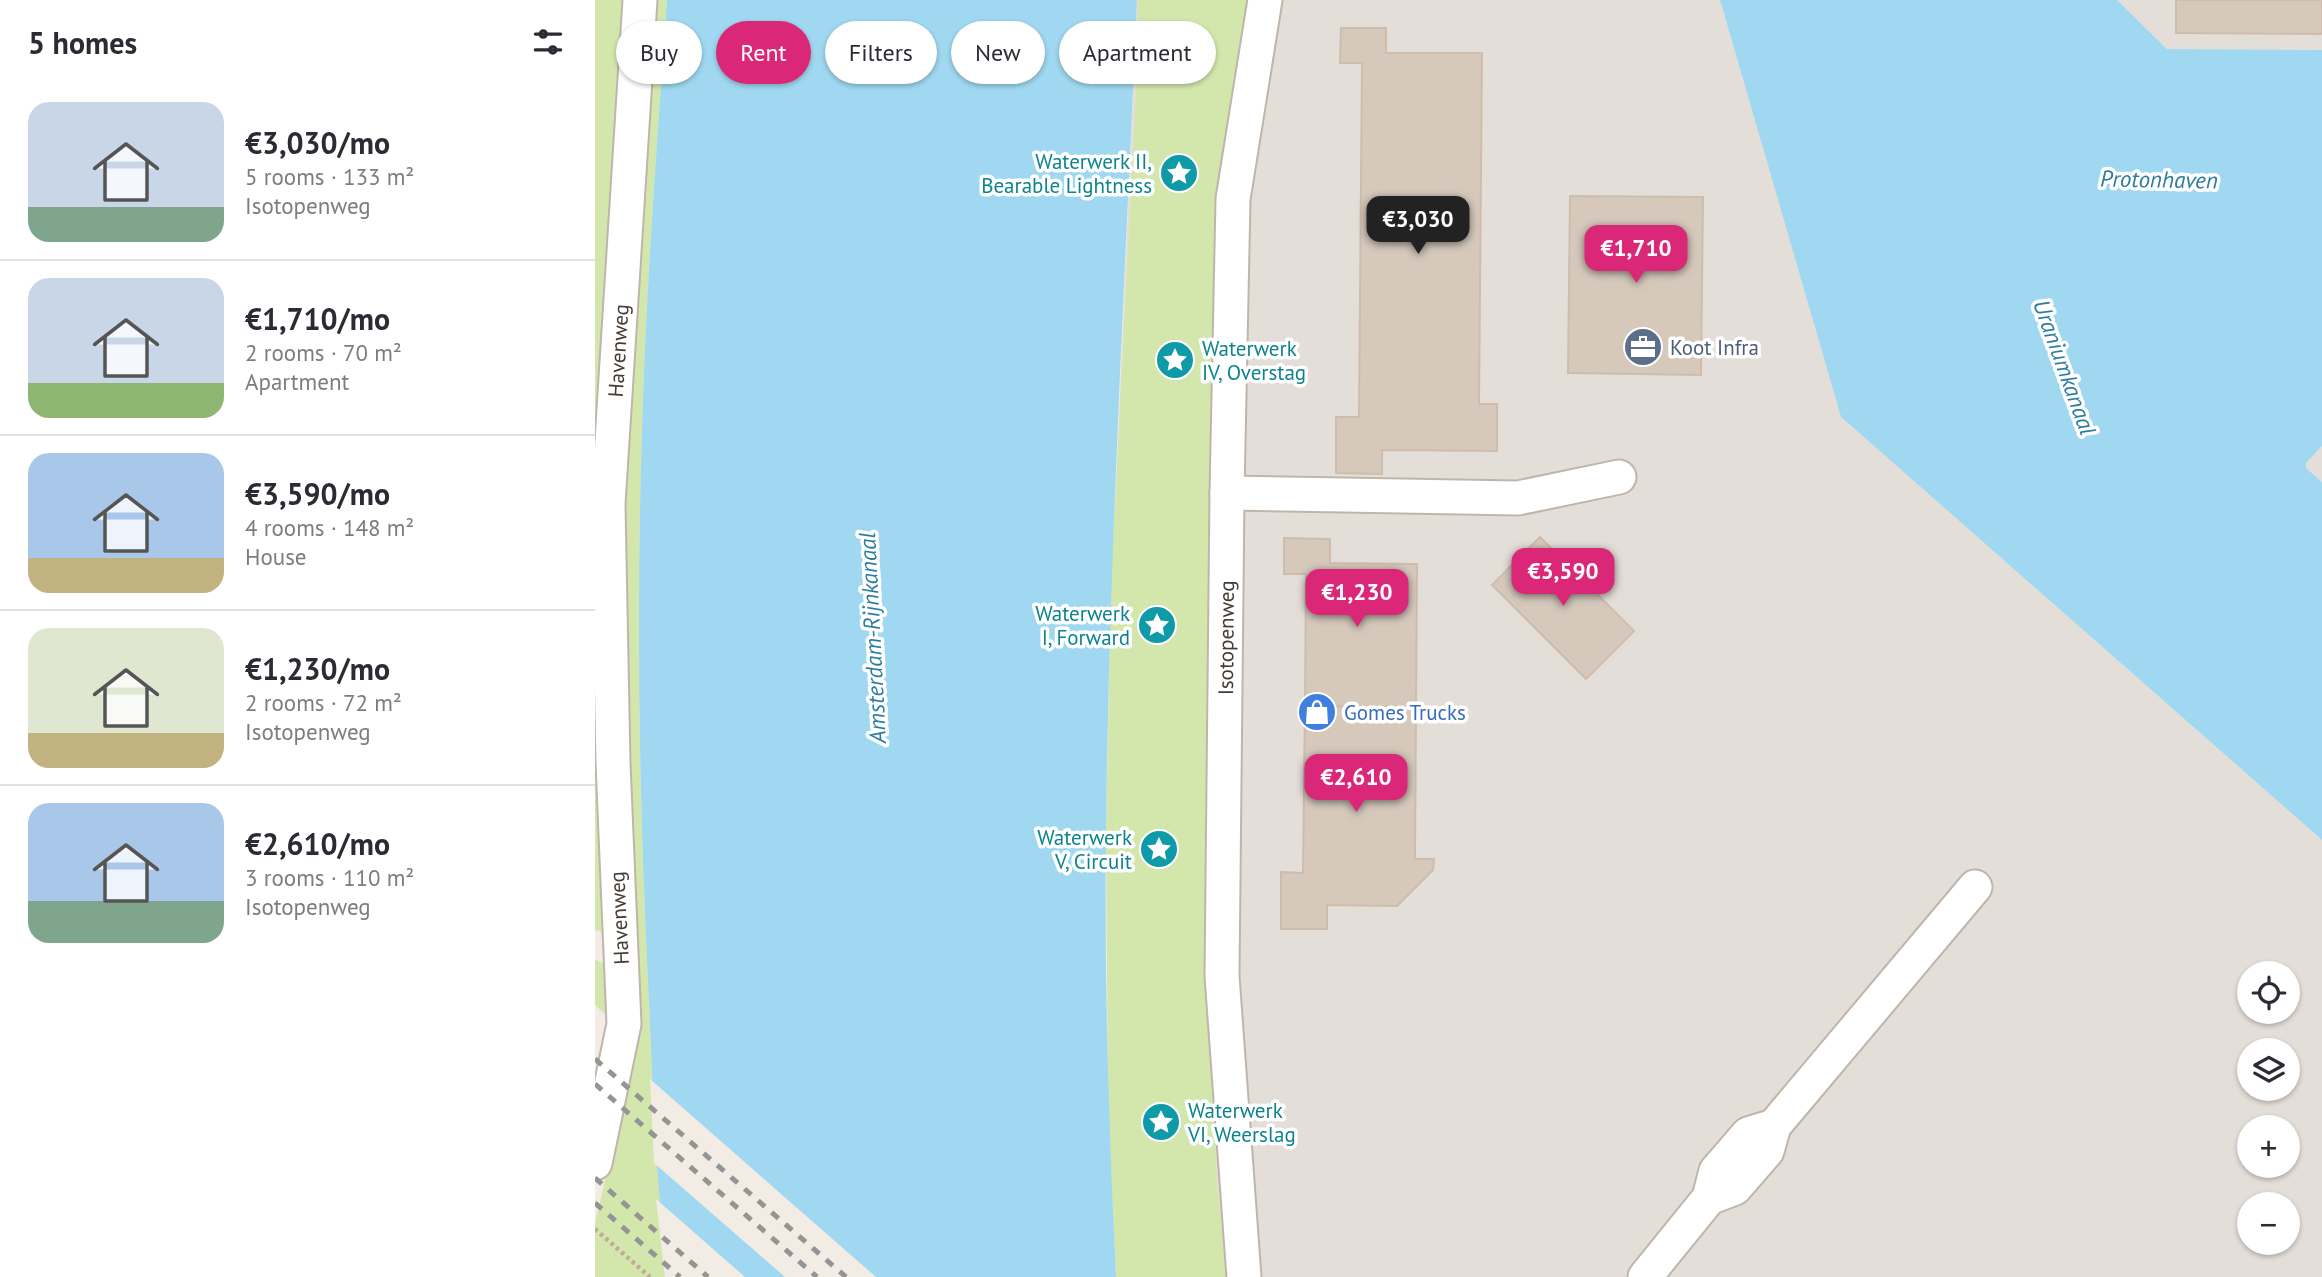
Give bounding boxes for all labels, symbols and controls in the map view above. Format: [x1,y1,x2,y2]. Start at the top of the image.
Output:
chip: Buy [616,21,702,84]
chip: Rent [716,21,811,84]
chip: Filters [825,21,937,84]
chip: New [951,21,1045,84]
chip: Apartment [1059,21,1216,84]
text: 5 homes [28,23,137,62]
icon: filters [529,23,567,61]
text: €3,030/mo [245,123,390,162]
icon: home [84,130,168,214]
place label: Waterwerk II, Bearable Lightness [981,148,1152,199]
place icon: Waterwerk II, Bearable Lightness [1158,152,1200,194]
text: 5 rooms · 133 m² [245,162,414,191]
water label: Protonhaven [2100,163,2218,195]
text: Isotopenweg [245,191,371,220]
pin: €3,030 [1361,196,1475,256]
text: €3,030 [1382,204,1454,233]
pin: €1,710 [1579,226,1693,285]
text: €1,710 [1600,233,1672,262]
water label: Uraniumkanaal [2027,295,2103,439]
text: €1,710/mo [245,299,390,338]
street label: Havenweg [601,303,634,398]
icon: home [84,306,168,390]
office icon: Koot Infra [1622,326,1664,368]
place label: Koot Infra [1670,334,1759,361]
place label: Waterwerk IV, Overstag [1202,335,1306,386]
text: 2 rooms · 70 m² [245,338,402,367]
place icon: Waterwerk IV, Overstag [1154,339,1196,381]
text: Apartment [245,367,349,396]
text: €3,590/mo [245,474,390,513]
icon: home [84,481,168,565]
text: 4 rooms · 148 m² [245,513,414,542]
water label: Amsterdam-Rijnkanaal [852,532,892,745]
text: House [245,542,307,571]
pin: €3,590 [1506,548,1620,608]
text: €3,590 [1527,556,1599,585]
pin: €1,230 [1300,570,1414,629]
text: €1,230 [1321,577,1393,606]
street label: Isotopenweg [1211,580,1240,695]
place label: Waterwerk I, Forward [1035,600,1130,651]
place icon: Waterwerk I, Forward [1136,604,1178,646]
text: €1,230/mo [245,649,390,688]
icon: home [84,656,168,740]
text: 2 rooms · 72 m² [245,688,402,717]
shop icon: Gomes Trucks [1296,691,1338,733]
place label: Gomes Trucks [1344,699,1466,726]
text: Isotopenweg [245,717,371,746]
pin: €2,610 [1299,754,1413,814]
text: €2,610 [1320,762,1392,791]
text: €2,610/mo [245,824,390,863]
place label: Waterwerk V, Circuit [1037,824,1132,875]
place icon: Waterwerk V, Circuit [1138,828,1180,870]
icon: home [84,831,168,915]
text: 3 rooms · 110 m² [245,863,414,892]
street label: Havenweg [603,871,635,965]
text: Isotopenweg [245,892,371,921]
map controls [2237,961,2300,1255]
button: locate [2237,961,2300,1024]
button: layers [2237,1038,2300,1101]
place label: Waterwerk VI, Weerslag [1187,1097,1296,1148]
place icon: Waterwerk VI, Weerslag [1140,1101,1182,1143]
button: + [2237,1115,2300,1178]
button: − [2237,1192,2300,1255]

